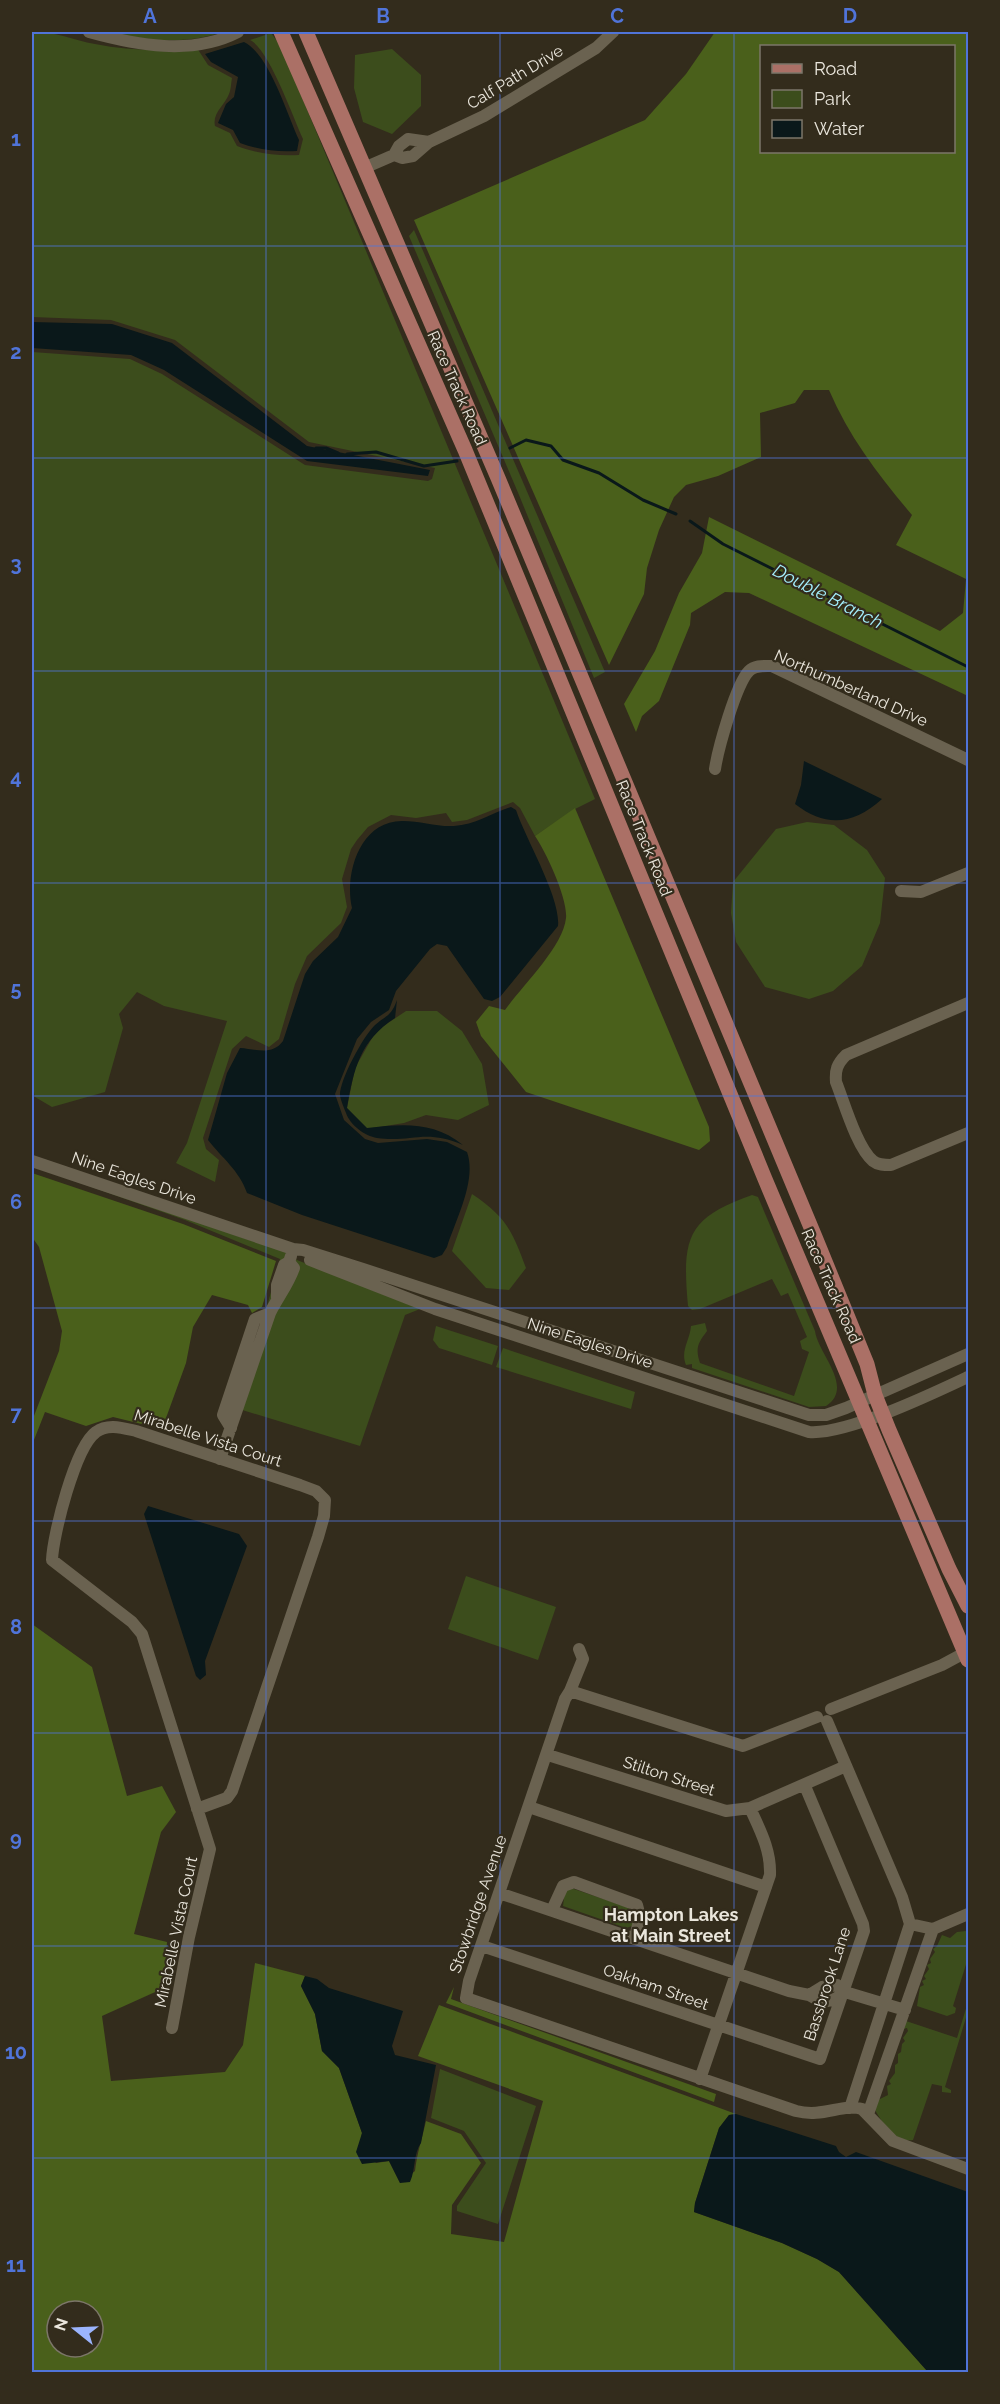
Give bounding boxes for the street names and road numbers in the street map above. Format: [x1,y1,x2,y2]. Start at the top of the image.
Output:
street label: Calf Path Drive [464,41,566,113]
street label: Race Track Road [423,328,491,448]
street label: Northumberland Drive [771,646,931,730]
street label: Race Track Road [612,777,676,899]
street label: Nine Eagles Drive [69,1148,199,1208]
street label: Race Track Road [797,1226,865,1346]
street label: Nine Eagles Drive [525,1314,655,1372]
street label: Mirabelle Vista Court [132,1405,285,1471]
street label: Stilton Street [621,1752,718,1800]
street label: Stowbridge Avenue [445,1832,511,1976]
street label: Mirabelle Vista Court [151,1854,201,2009]
street label: Bassbrook Lane [800,1925,854,2043]
street label: Oakham Street [601,1960,712,2014]

